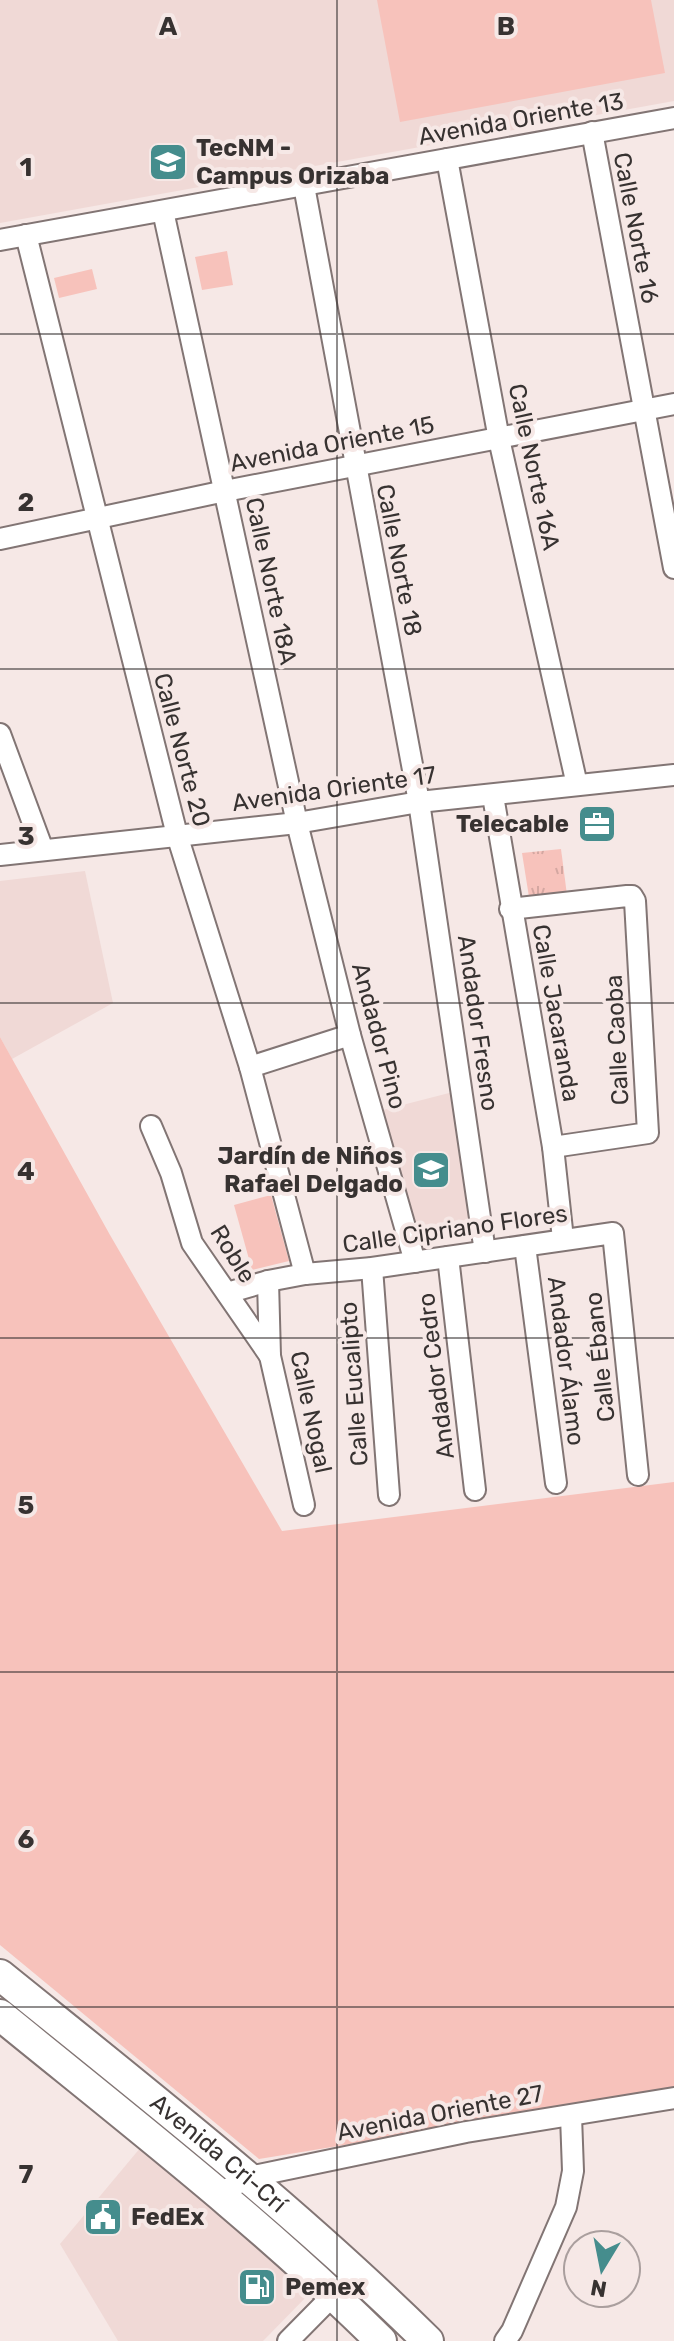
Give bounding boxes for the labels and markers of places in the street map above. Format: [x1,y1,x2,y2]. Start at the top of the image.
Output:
place label: TecNM - Campus Orizaba [196,134,390,190]
school or university icon: TecNM - Campus Orizaba [147,141,189,183]
office icon: Telecable [576,803,618,845]
place label: Telecable [456,810,569,838]
place label: Jardín de Niños Rafael Delgado [217,1142,403,1198]
school or university icon: Jardín de Niños Rafael Delgado [410,1149,452,1191]
public building icon: FedEx [82,2196,124,2238]
place label: FedEx [131,2203,204,2231]
fuel station icon: Pemex [236,2266,278,2308]
place label: Pemex [285,2273,365,2301]

